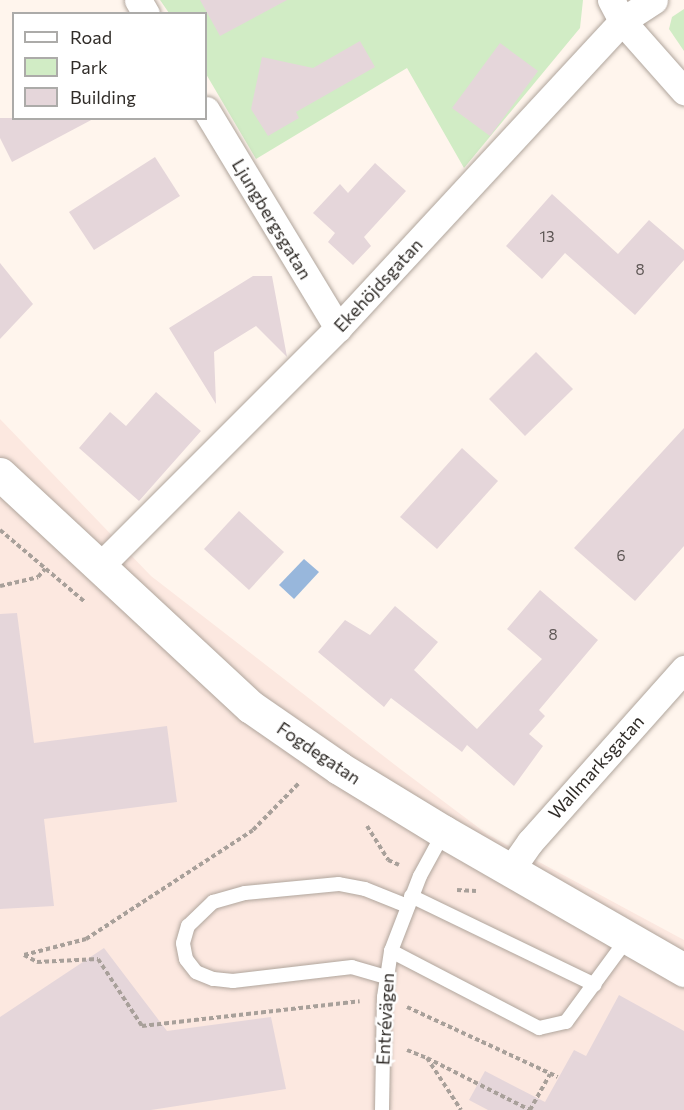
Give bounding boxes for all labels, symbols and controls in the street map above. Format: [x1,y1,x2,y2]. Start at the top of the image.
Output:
legend [12,12,207,120]
text: Road [70,26,112,48]
text: Park [70,56,108,78]
text: Building [70,86,136,108]
street label: Ljungbergsgatan [228,155,316,283]
house number: 13 [540,228,554,246]
street label: Ekehöjdsgatan [329,234,427,336]
house number: 8 [635,261,645,279]
house number: 6 [616,547,626,565]
house number: 8 [548,626,558,644]
street label: Wallmarksgatan [544,711,648,823]
street label: Fogdegatan [273,717,365,789]
street label: Entrévägen [372,972,398,1066]

